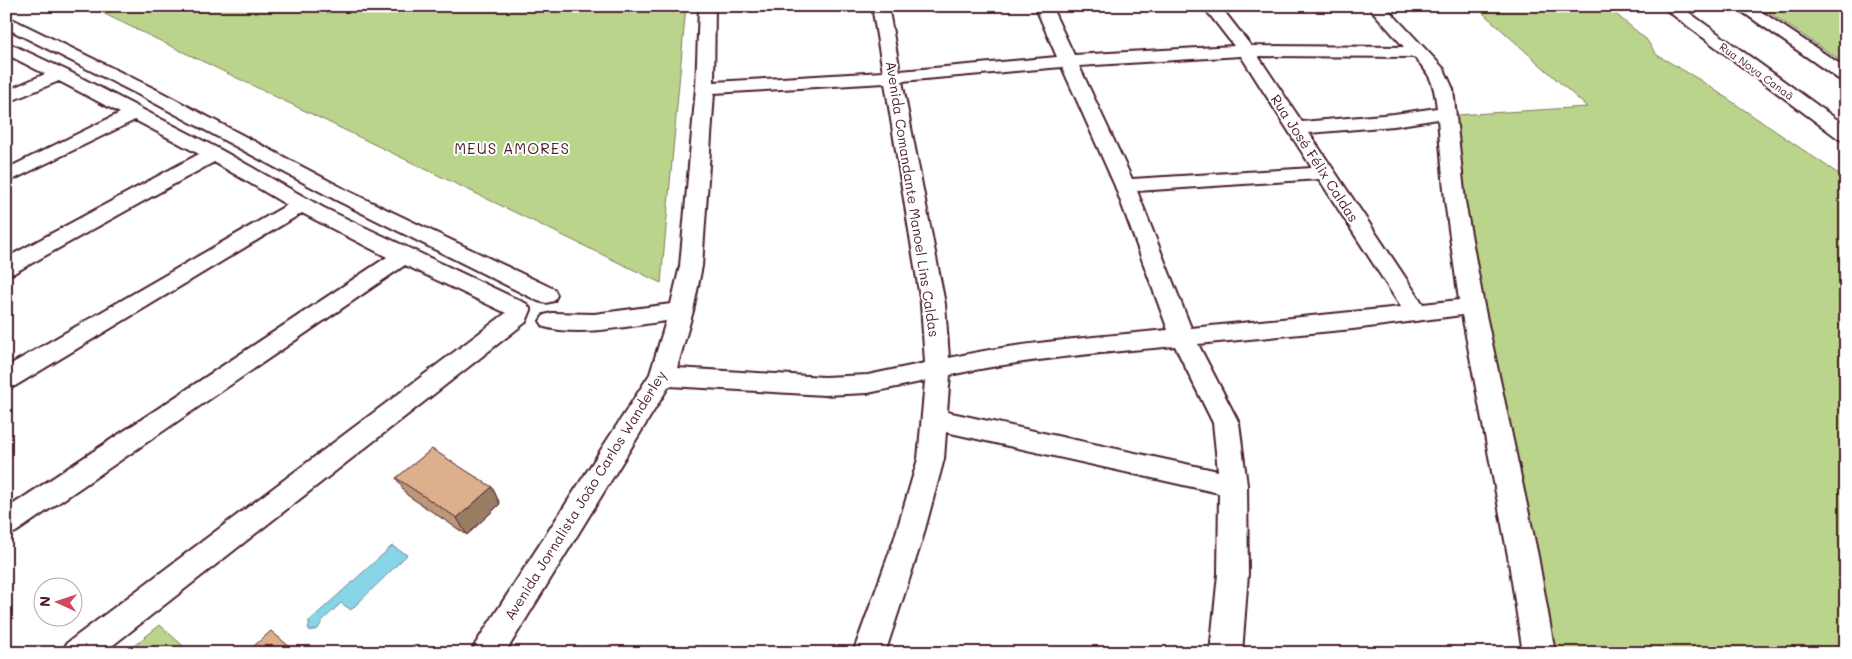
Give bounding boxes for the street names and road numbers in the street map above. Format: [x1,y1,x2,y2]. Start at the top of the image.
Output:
street label: Rua Nova Canaã [1717,39,1797,103]
street label: Avenida Comandante Manoel Lins Caldas [882,60,944,338]
street label: Rua José Félix Caldas [1267,91,1363,225]
street label: Avenida Jornalista João Carlos Wanderley [500,367,670,623]

